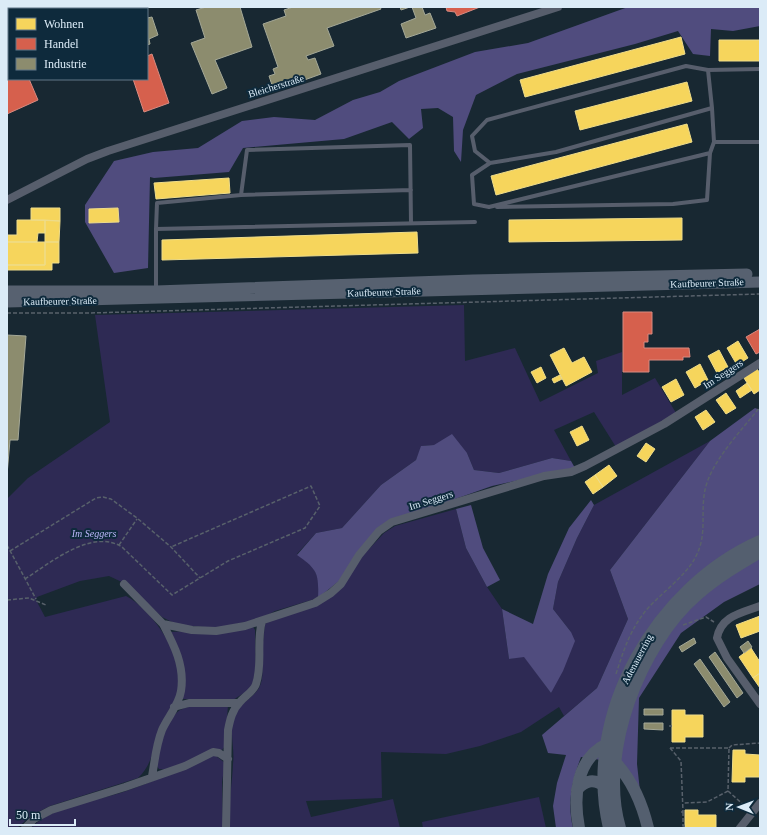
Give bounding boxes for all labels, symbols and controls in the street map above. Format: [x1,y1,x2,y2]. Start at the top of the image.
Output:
legend [8,8,148,80]
text: Wohnen [44,17,84,31]
text: Handel [44,37,79,51]
text: Industrie [44,57,87,71]
street label: Bleicherstraße [247,72,306,100]
street label: Kaufbeurer Straße [670,276,745,290]
street label: Kaufbeurer Straße [347,285,422,299]
street label: Kaufbeurer Straße [23,295,97,307]
street label: Im Seggers [701,357,745,391]
street label: Im Seggers [408,488,454,512]
park label: Im Seggers [71,528,116,539]
street label: Adenauerring [619,632,655,686]
north arrow [719,787,759,827]
scale bar [10,801,75,827]
text: N [723,803,735,811]
text: 50 m [16,808,41,822]

